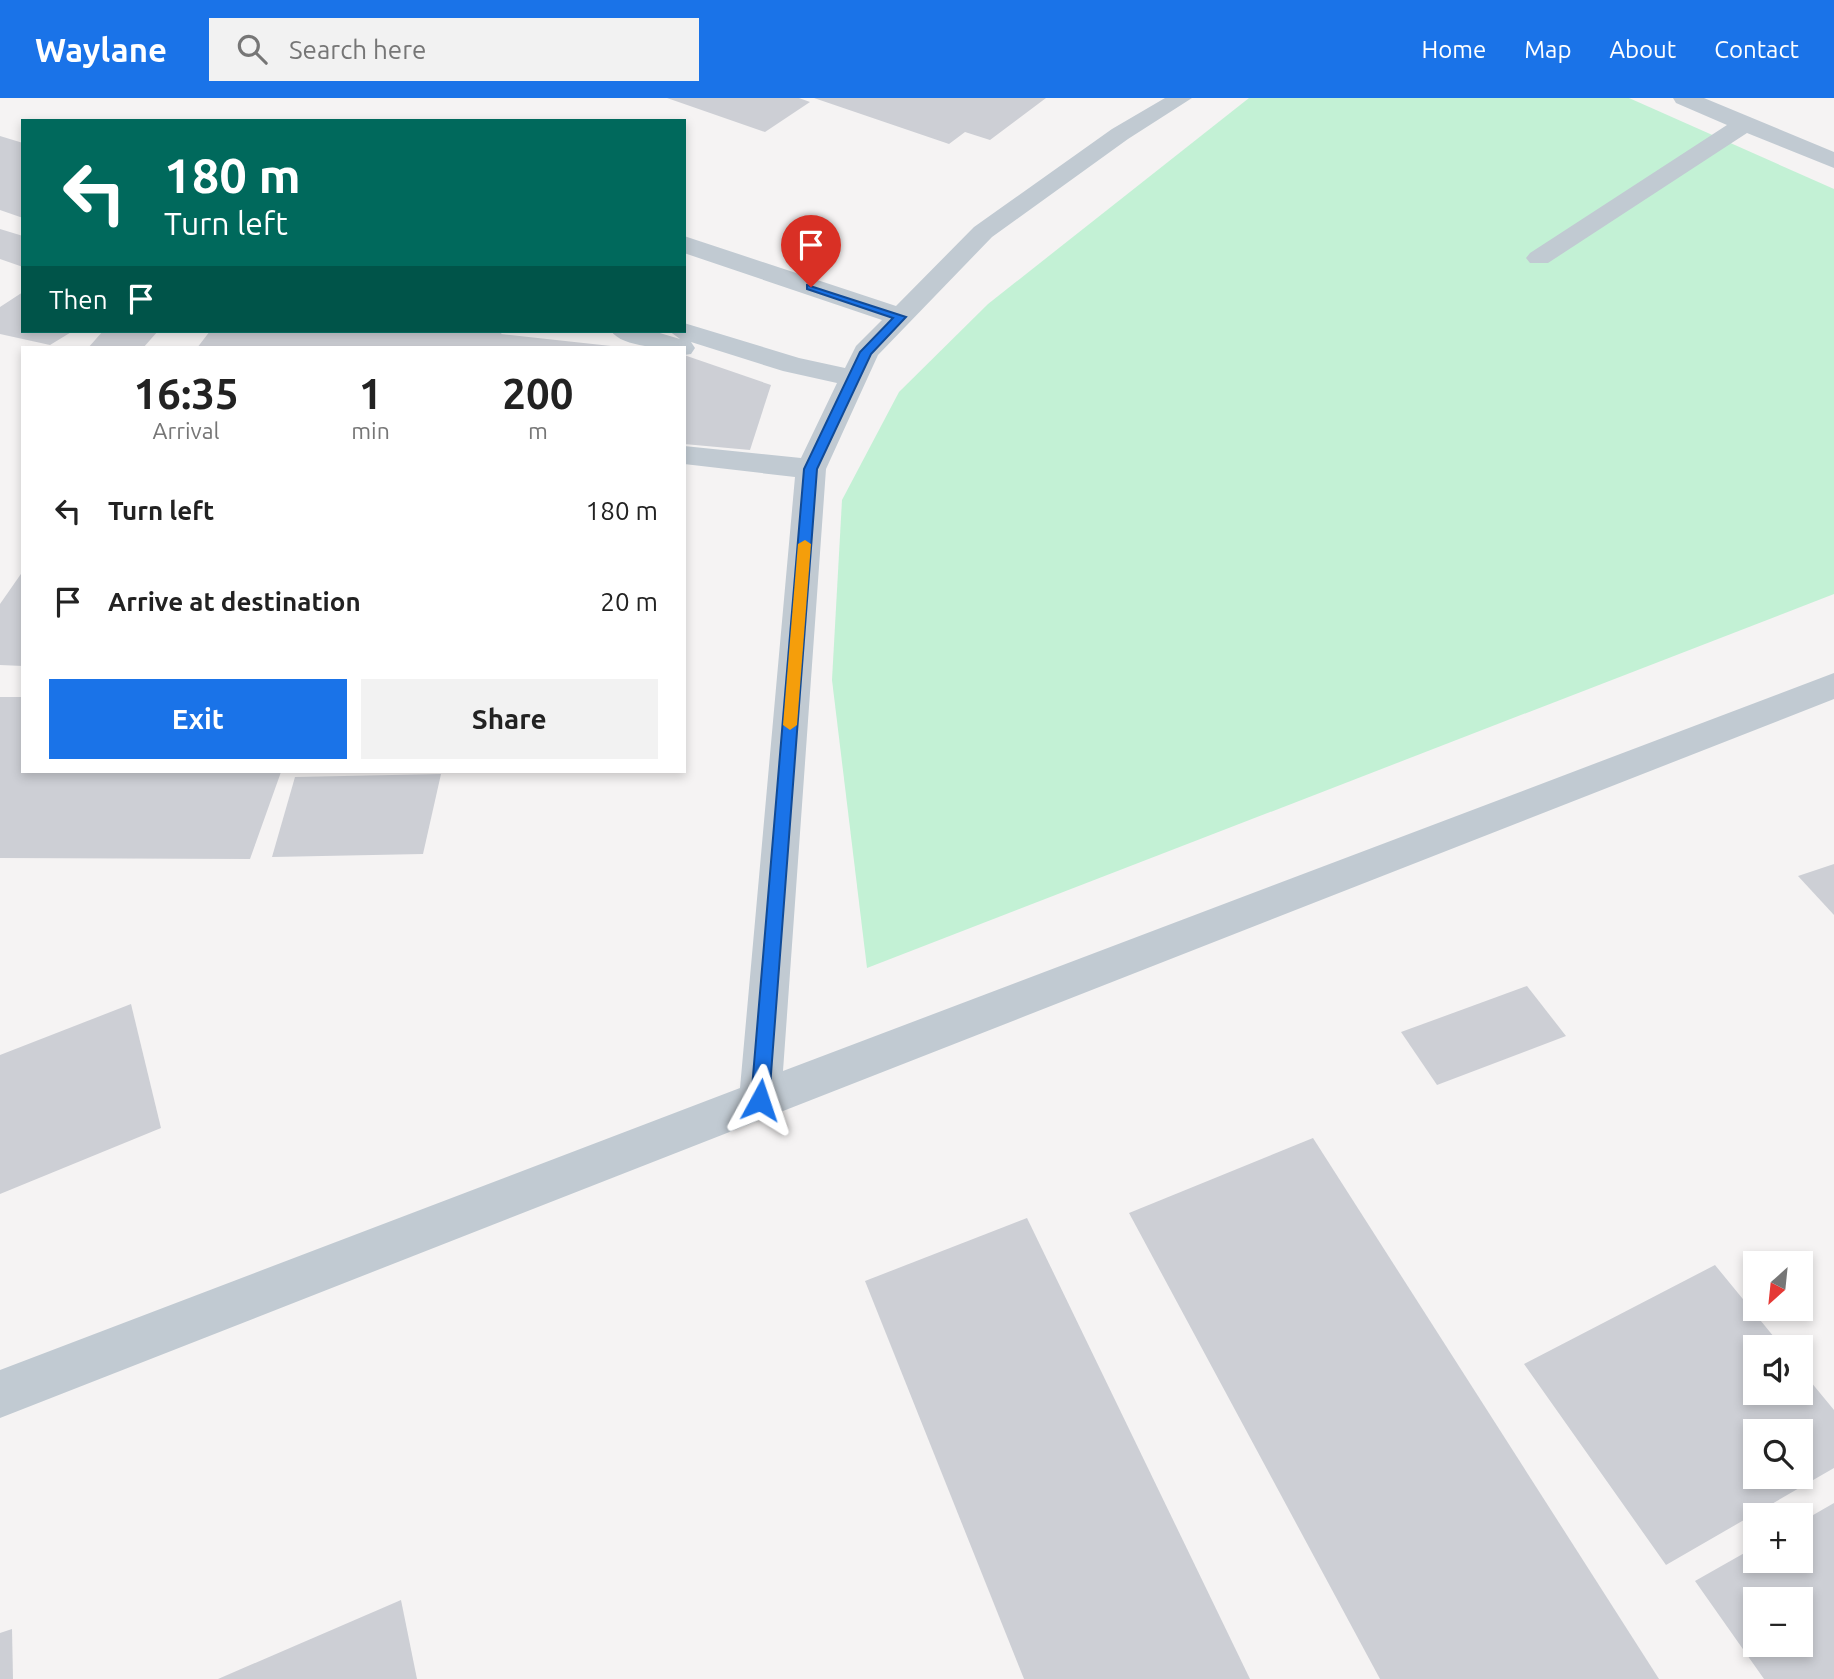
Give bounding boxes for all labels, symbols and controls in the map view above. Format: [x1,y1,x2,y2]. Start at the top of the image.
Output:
search box [209,18,699,81]
icon: search [233,30,271,68]
text: Waylane [35,31,167,68]
text: Search here [289,35,426,64]
text: Home [1421,36,1486,63]
text: Map [1524,36,1571,63]
text: About [1609,36,1676,63]
text: Contact [1714,36,1799,63]
icon: left [49,147,140,238]
text: 180 m [164,147,301,202]
text: Turn left [164,205,288,241]
pin [781,215,841,287]
icon: arrive [792,226,830,264]
icon: arrive [122,280,160,318]
text: Then [49,285,108,314]
text: 16:35 [134,370,239,417]
text: 1 [359,370,382,417]
text: 200 [502,370,573,417]
text: Arrival [153,418,220,443]
text: min [351,418,390,443]
text: m [528,418,548,443]
icon: left [49,492,87,530]
text: Turn left [108,496,214,525]
text: 180 m [586,496,658,525]
icon: arrive [49,583,87,621]
text: Arrive at destination [108,587,361,616]
text: 20 m [600,587,658,616]
button: Exit [49,679,347,759]
button: Share [361,679,658,759]
position arrow [723,1063,797,1137]
north arrow [1743,1251,1813,1321]
map controls [1743,1251,1813,1657]
button: sound [1743,1335,1813,1405]
button: search [1743,1419,1813,1489]
button: + [1743,1503,1813,1573]
button: − [1743,1587,1813,1657]

